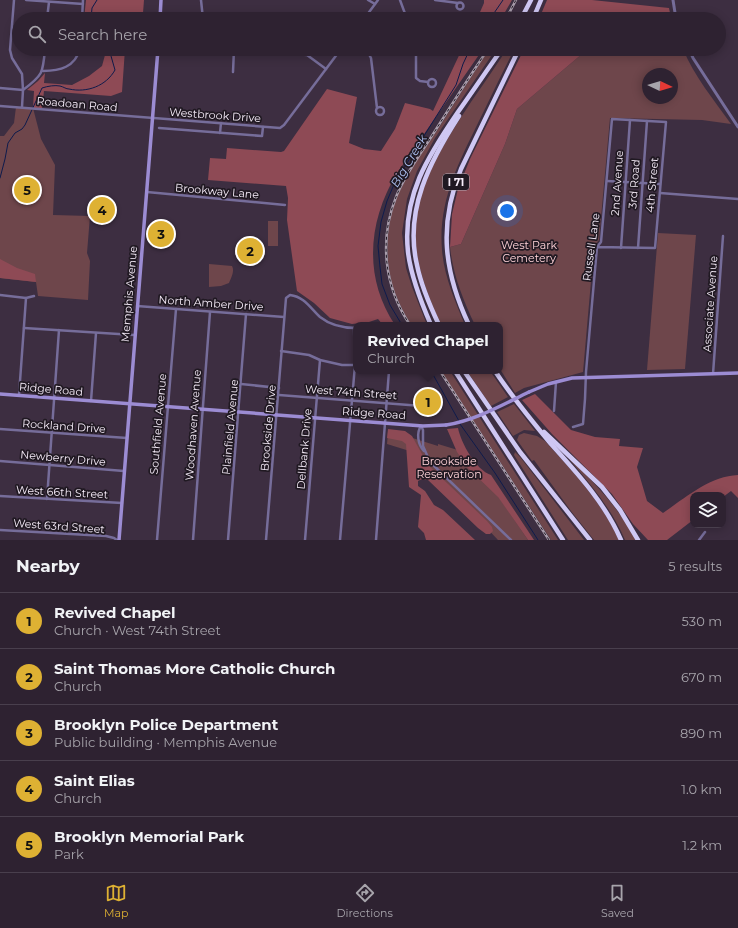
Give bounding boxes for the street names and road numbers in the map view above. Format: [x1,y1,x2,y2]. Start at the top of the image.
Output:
street label: Roadoan Road [36,93,118,115]
street label: Westbrook Drive [169,105,262,125]
street label: 2nd Avenue [608,149,626,216]
street label: 4th Street [643,156,661,213]
street label: 3rd Road [625,159,643,209]
road number: I 71 [443,174,469,190]
street label: Brookway Lane [174,180,260,202]
street label: Russell Lane [579,212,603,282]
street label: Memphis Avenue [118,245,140,343]
street label: Associate Avenue [700,255,720,353]
street label: North Amber Drive [158,292,264,314]
street label: Woodhaven Avenue [182,369,204,481]
street label: Southfield Avenue [147,373,169,475]
street label: Plainfield Avenue [219,378,241,475]
street label: Ridge Road [18,379,84,399]
street label: West 74th Street [305,382,398,402]
street label: Brookside Drive [257,384,279,472]
street label: Ridge Road [341,404,407,422]
street label: Dellbank Drive [293,408,315,490]
street label: Rockland Drive [22,416,107,436]
street label: Newberry Drive [20,447,107,469]
street label: West 66th Street [15,483,109,501]
street label: West 63rd Street [13,516,106,536]

